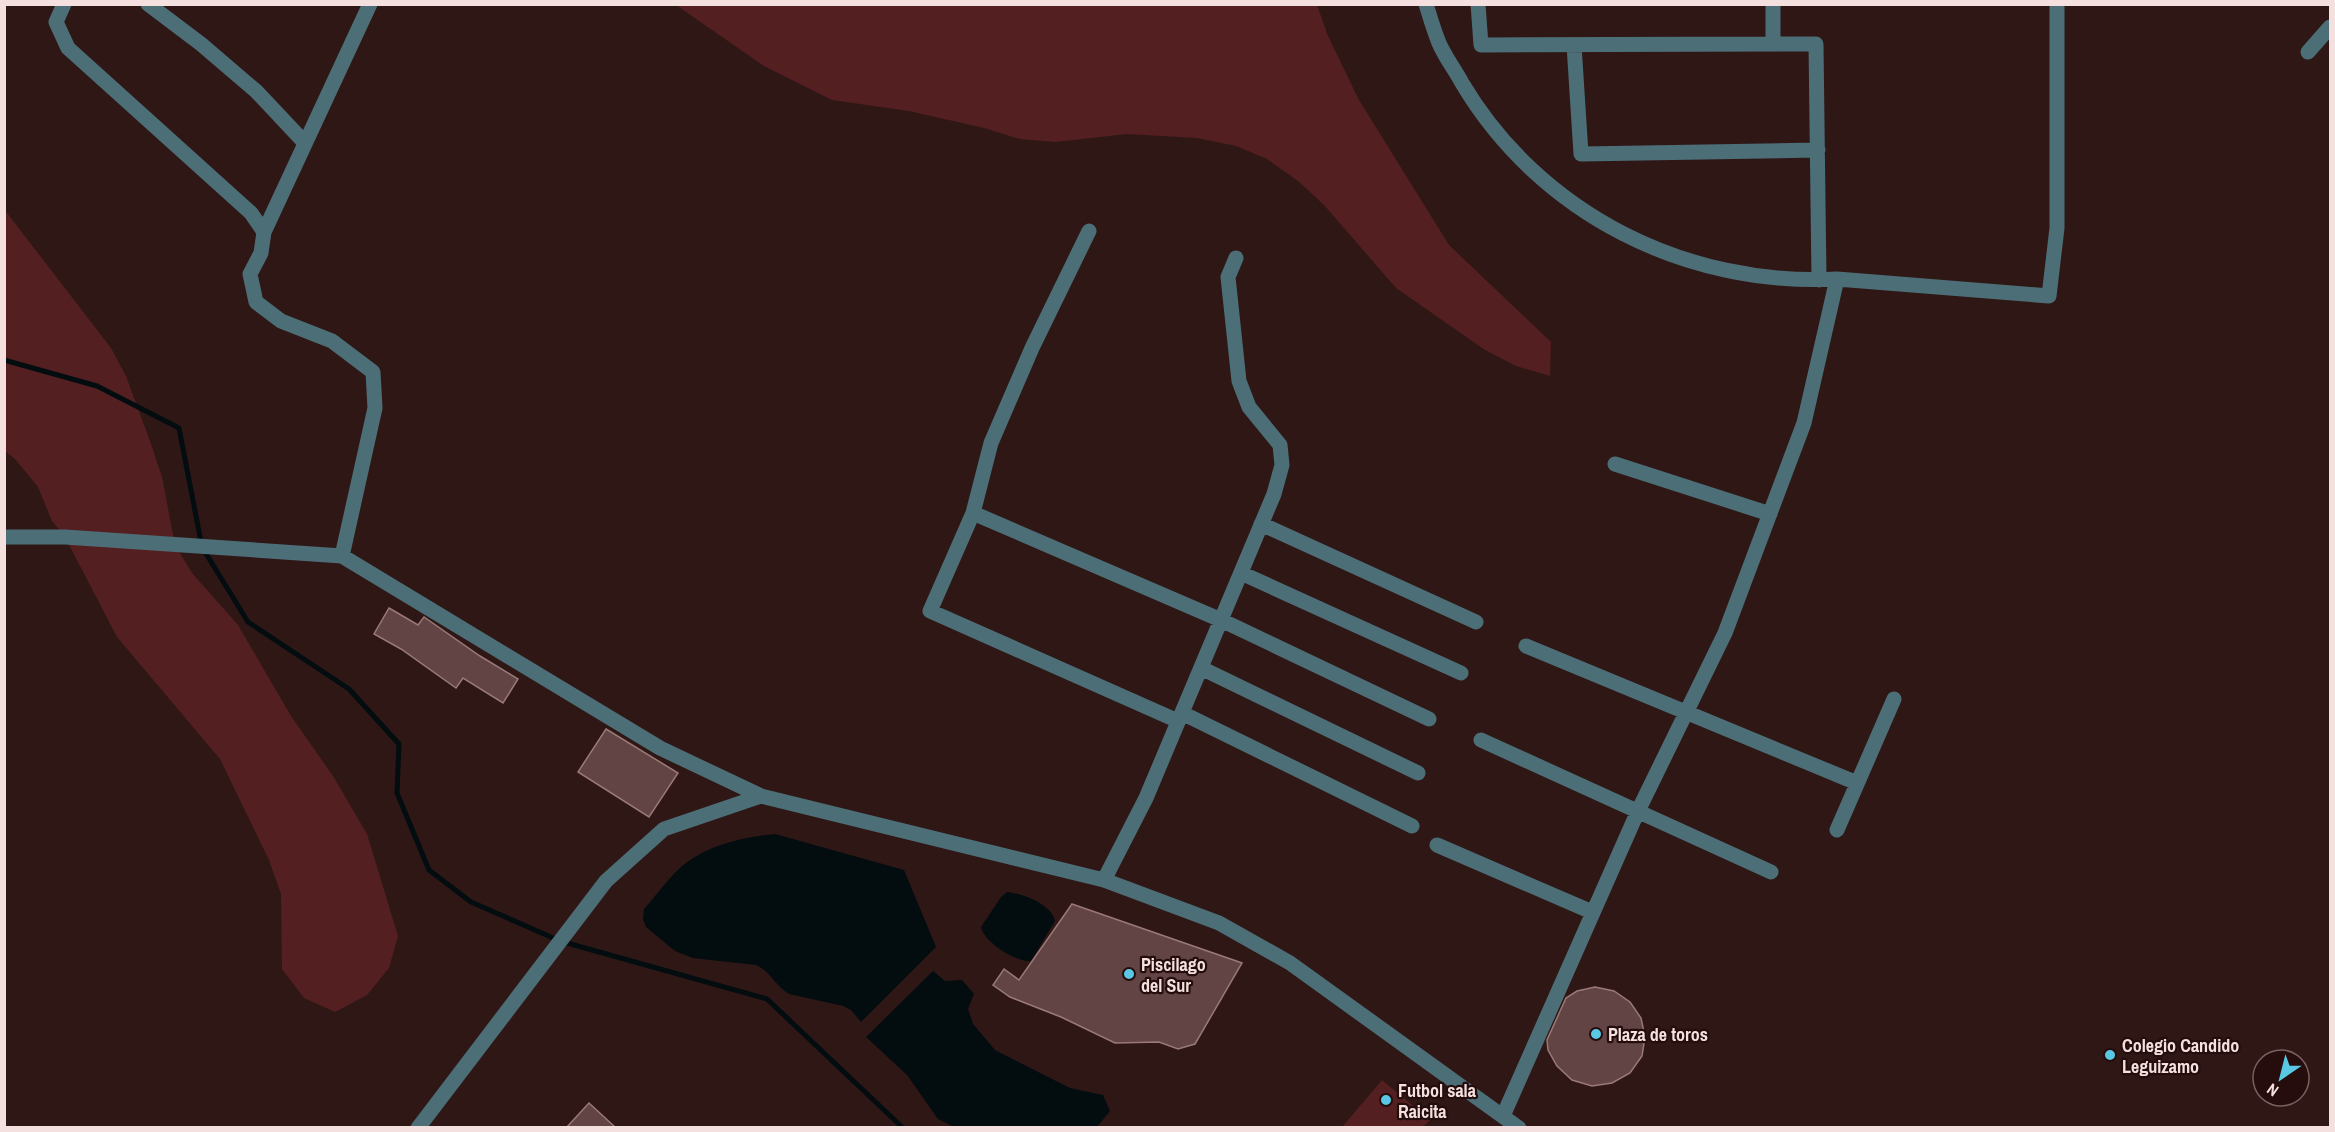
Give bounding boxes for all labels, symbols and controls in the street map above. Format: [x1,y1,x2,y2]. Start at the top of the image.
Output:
place label: Piscilago del Sur [1141,952,1206,998]
marker: Piscilago del Sur [1122,967,1136,981]
place label: Plaza de toros [1608,1022,1708,1047]
marker: Plaza de toros [1589,1027,1603,1041]
place label: Colegio Candido Leguizamo [2122,1033,2239,1079]
marker: Colegio Candido Leguizamo [2103,1048,2117,1062]
north arrow [2251,1048,2311,1108]
place label: Futbol sala Raicita [1398,1078,1477,1124]
text: N [2262,1079,2283,1102]
marker: Futbol sala Raicita [1379,1093,1393,1107]

